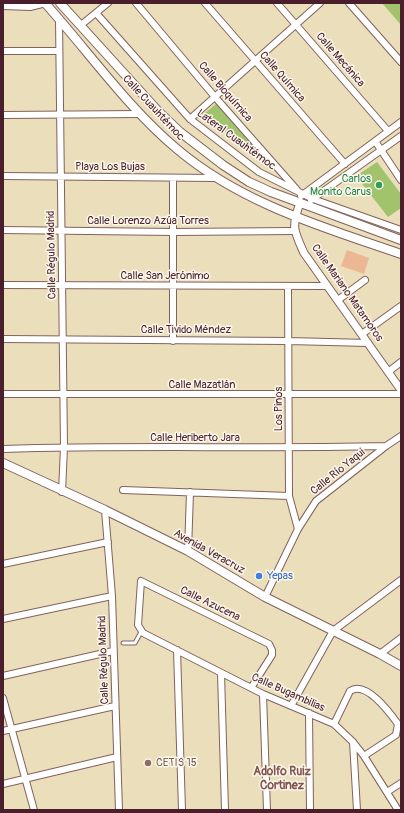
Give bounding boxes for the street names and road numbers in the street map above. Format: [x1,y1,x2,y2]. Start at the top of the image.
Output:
street label: Calle Mecánica [313,30,367,90]
street label: Calle Química [256,49,308,105]
street label: Calle Bioquímica [195,59,255,125]
street label: Calle Cuauhtémoc [119,73,187,143]
street label: Lateral Cuauhtémoc [194,107,278,173]
street label: Playa Los Bujas [75,160,145,174]
street label: Calle Régulo Madrid [45,210,59,300]
street label: Calle Lorenzo Azúa Torres [87,214,209,228]
street label: Calle Mariano Matamoros [308,242,386,344]
street label: Calle San Jerónimo [121,269,209,283]
street label: Calle Tivido Méndez [141,323,231,337]
street label: Calle Mazatlán [169,378,235,392]
street label: Los Pinos [272,387,286,431]
street label: Calle Heriberto Jara [150,431,240,445]
street label: Calle Río Yaqui [308,446,368,498]
street label: Avenida Veracruz [171,527,247,577]
street label: Calle Azucena [178,584,242,624]
street label: Calle Régulo Madrid [96,615,112,705]
street label: Calle Bugambilias [249,671,327,715]

